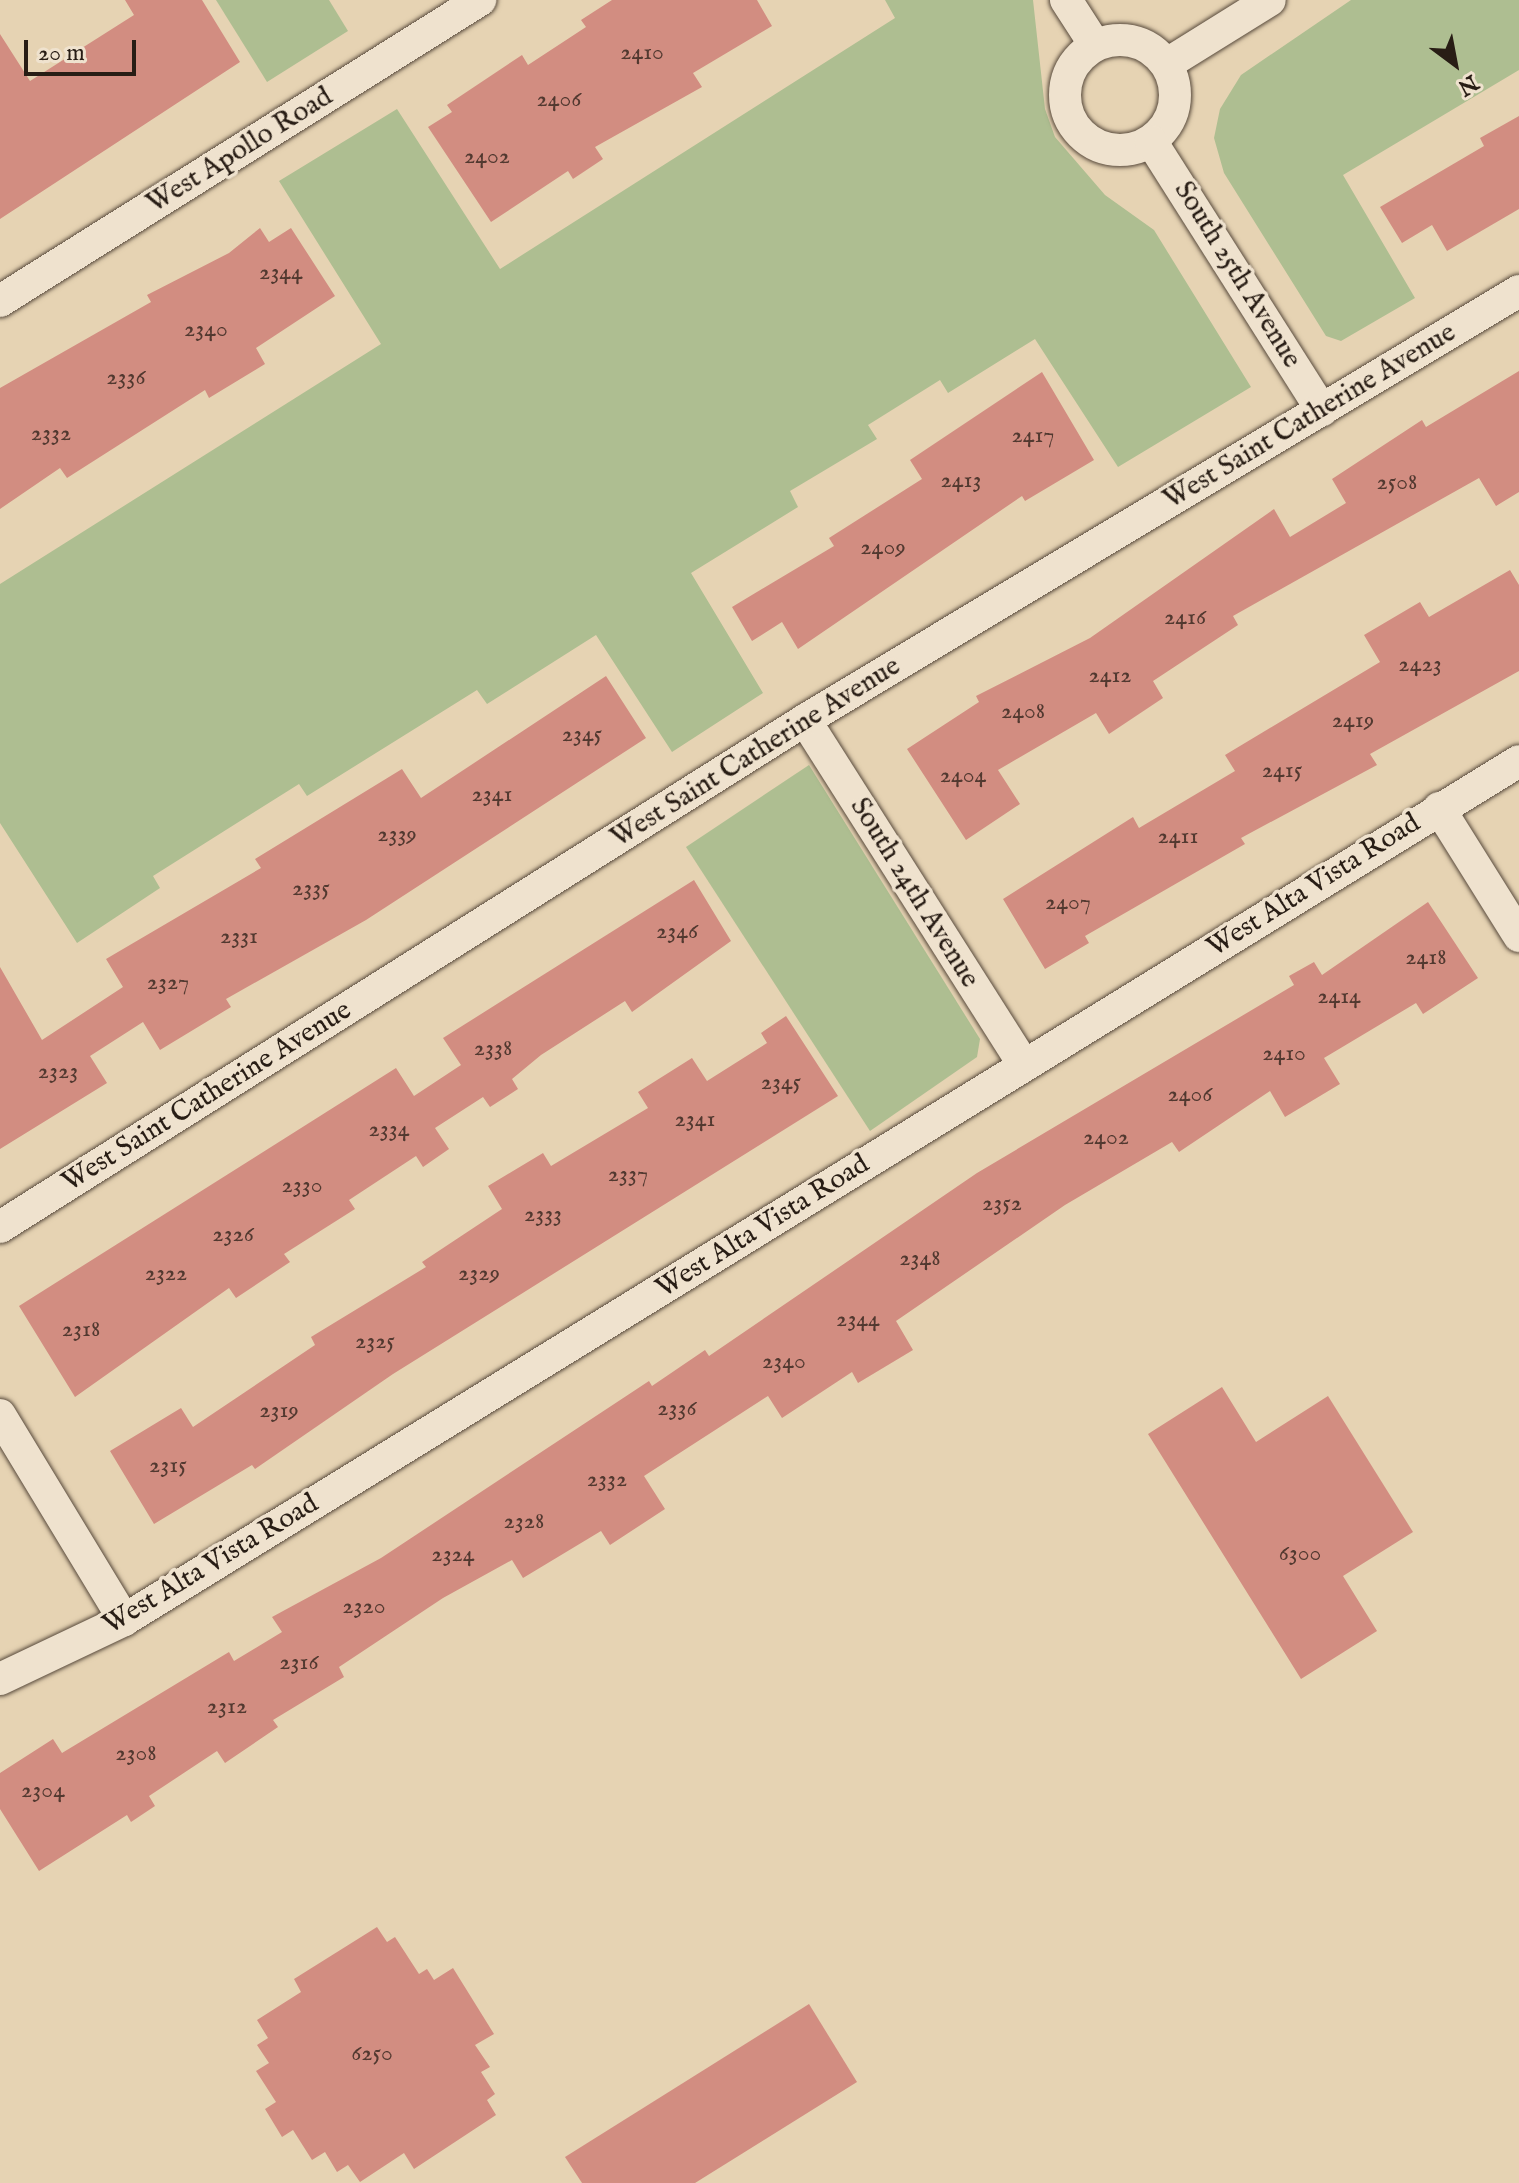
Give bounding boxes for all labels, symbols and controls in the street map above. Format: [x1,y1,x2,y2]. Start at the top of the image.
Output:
scale bar [28,24,140,74]
north arrow [1415,24,1495,104]
text: 20 m [38,38,85,69]
house number: 2410 [620,39,664,67]
text: N [1452,67,1483,101]
street label: West Apollo Road [141,80,339,222]
house number: 2406 [537,86,581,114]
house number: 2402 [464,143,510,171]
street label: South 25th Avenue [1166,175,1308,375]
house number: 2344 [259,259,303,287]
house number: 2340 [184,316,228,344]
street label: West Saint Catherine Avenue [1158,316,1462,518]
house number: 2336 [106,364,146,392]
house number: 2332 [31,420,71,448]
house number: 2417 [1011,422,1055,450]
house number: 2413 [941,467,981,495]
house number: 2508 [1377,469,1417,497]
house number: 2409 [860,534,906,562]
house number: 2416 [1164,604,1206,632]
street label: West Saint Catherine Avenue [605,650,907,856]
house number: 2423 [1398,651,1442,679]
house number: 2412 [1088,662,1132,690]
house number: 2408 [1001,698,1045,726]
house number: 2419 [1332,707,1374,735]
house number: 2345 [562,721,602,749]
house number: 2415 [1262,757,1302,785]
house number: 2404 [940,762,986,790]
house number: 2341 [472,781,512,809]
street label: South 24th Avenue [842,792,986,994]
street label: West Alta Vista Road [1201,807,1427,965]
house number: 2339 [377,821,417,849]
house number: 2411 [1158,823,1198,851]
house number: 2335 [292,875,330,903]
house number: 2407 [1045,889,1091,917]
house number: 2346 [656,918,698,946]
house number: 2331 [220,923,258,951]
house number: 2418 [1405,944,1447,972]
house number: 2327 [147,969,189,997]
house number: 2414 [1317,983,1361,1011]
street label: West Saint Catherine Avenue [56,994,358,1200]
house number: 2338 [474,1035,512,1063]
house number: 2410 [1262,1040,1306,1068]
house number: 2323 [38,1058,78,1086]
house number: 2345 [761,1069,801,1097]
house number: 2406 [1168,1081,1212,1109]
house number: 2341 [675,1106,715,1134]
house number: 2334 [369,1116,409,1144]
house number: 2402 [1083,1124,1129,1152]
street label: West Alta Vista Road [650,1148,876,1306]
house number: 2337 [608,1161,648,1189]
house number: 2330 [282,1172,322,1200]
house number: 2352 [982,1190,1022,1218]
house number: 2333 [524,1201,562,1229]
house number: 2326 [212,1221,254,1249]
house number: 2348 [899,1245,941,1273]
house number: 2322 [145,1260,187,1288]
house number: 2329 [458,1260,500,1288]
house number: 2344 [836,1306,880,1334]
house number: 2318 [62,1316,100,1344]
house number: 2325 [355,1328,395,1356]
house number: 2340 [762,1348,806,1376]
house number: 2336 [657,1395,697,1423]
house number: 2319 [259,1397,299,1425]
house number: 2315 [149,1452,187,1480]
house number: 2332 [587,1466,627,1494]
street label: West Alta Vista Road [97,1488,325,1642]
house number: 2328 [504,1508,544,1536]
house number: 6300 [1279,1540,1321,1568]
house number: 2324 [431,1541,475,1569]
house number: 2320 [342,1593,386,1621]
house number: 2316 [279,1649,319,1677]
house number: 2312 [207,1693,247,1721]
house number: 2308 [115,1740,157,1768]
house number: 2304 [21,1777,65,1805]
house number: 6250 [351,2040,393,2068]

